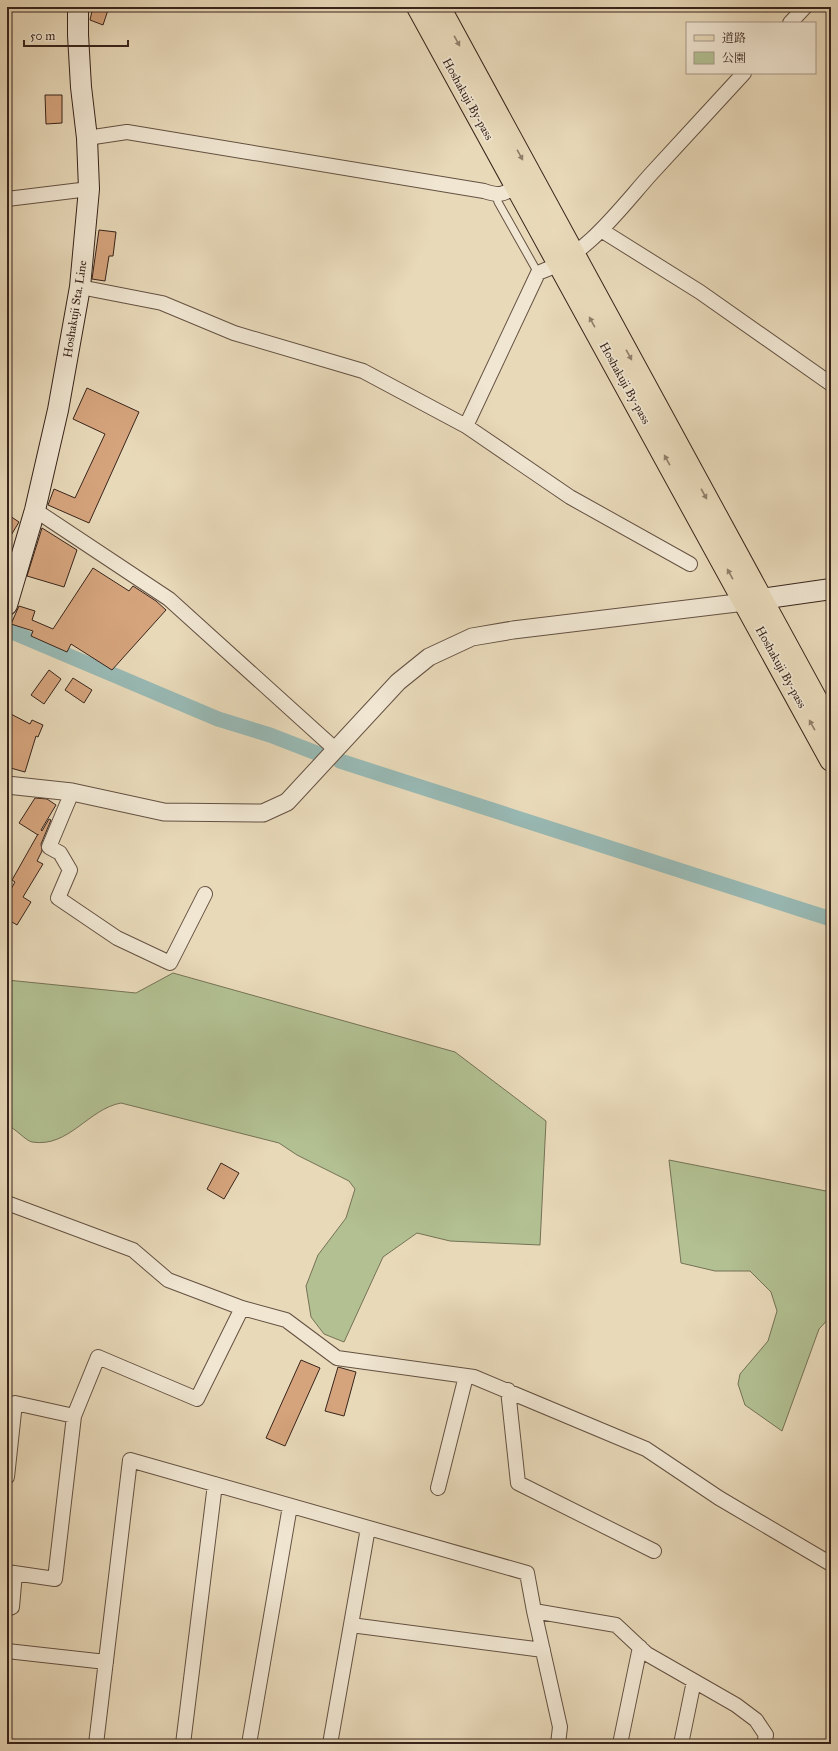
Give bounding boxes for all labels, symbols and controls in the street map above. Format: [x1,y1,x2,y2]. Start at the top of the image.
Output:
scale bar [24,22,128,48]
legend [686,22,816,74]
text: 50 m [30,29,55,43]
text: 道路 [722,31,746,45]
one-way arrow [454,35,460,47]
text: 公園 [722,51,746,65]
street label: Hoshakuji By-pass [440,56,496,142]
one-way arrow [516,149,523,161]
street label: Hoshakuji Sta. Line [60,259,90,359]
one-way arrow [588,316,595,328]
street label: Hoshakuji By-pass [597,340,653,426]
one-way arrow [625,350,632,361]
one-way arrow [664,455,671,466]
one-way arrow [701,488,708,500]
one-way arrow [727,569,733,580]
street label: Hoshakuji By-pass [753,624,809,710]
one-way arrow [809,719,816,731]

